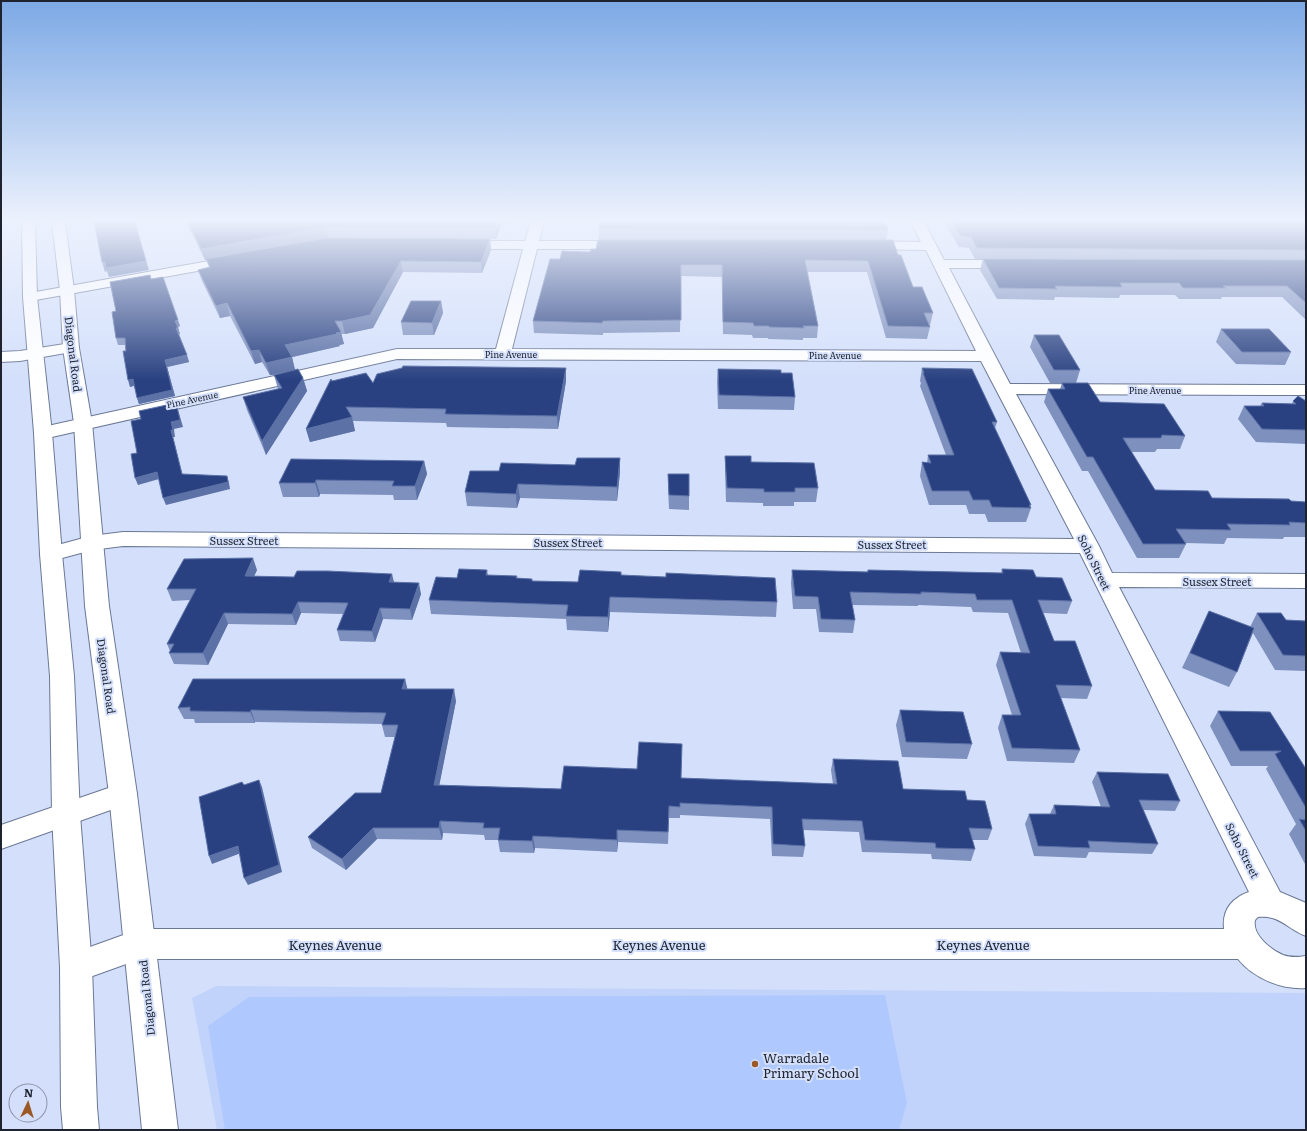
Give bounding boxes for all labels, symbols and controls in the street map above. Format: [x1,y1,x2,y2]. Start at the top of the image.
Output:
street label: Diagonal Road [61,315,87,393]
street label: Pine Avenue [485,347,538,361]
street label: Pine Avenue [809,348,862,362]
street label: Pine Avenue [1129,383,1182,397]
street label: Pine Avenue [165,387,219,411]
street label: Soho Street [1075,531,1116,593]
street label: Sussex Street [210,532,279,548]
street label: Sussex Street [534,534,603,550]
street label: Sussex Street [858,536,927,552]
street label: Sussex Street [1183,573,1252,589]
street label: Diagonal Road [94,637,120,715]
street label: Soho Street [1222,820,1264,881]
street label: Keynes Avenue [289,935,382,954]
street label: Keynes Avenue [613,935,706,954]
street label: Keynes Avenue [937,935,1030,954]
street label: Diagonal Road [134,959,158,1037]
place label: Warradale Primary School [763,1048,860,1082]
marker: Warradale Primary School [750,1059,760,1069]
north arrow [8,1083,48,1123]
text: N [24,1084,34,1100]

